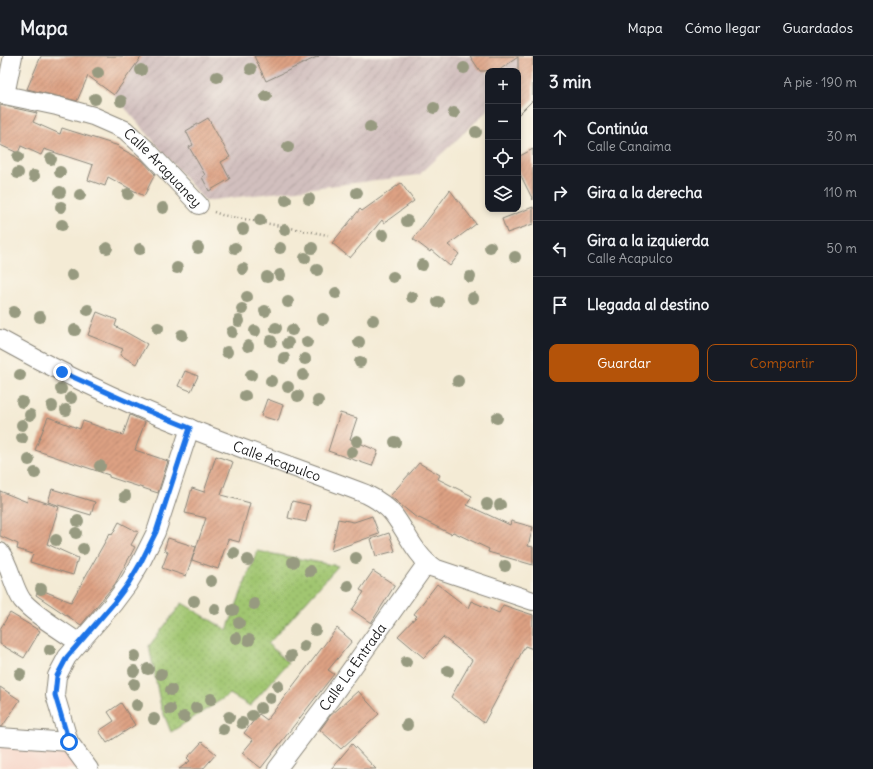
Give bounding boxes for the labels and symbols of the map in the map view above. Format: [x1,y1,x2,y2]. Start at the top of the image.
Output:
street label: Calle Araguaney [120,124,206,211]
route end [53,363,71,381]
street label: Calle Acapulco [230,437,324,485]
street label: Calle La Entrada [315,620,390,715]
route start [60,733,78,751]

